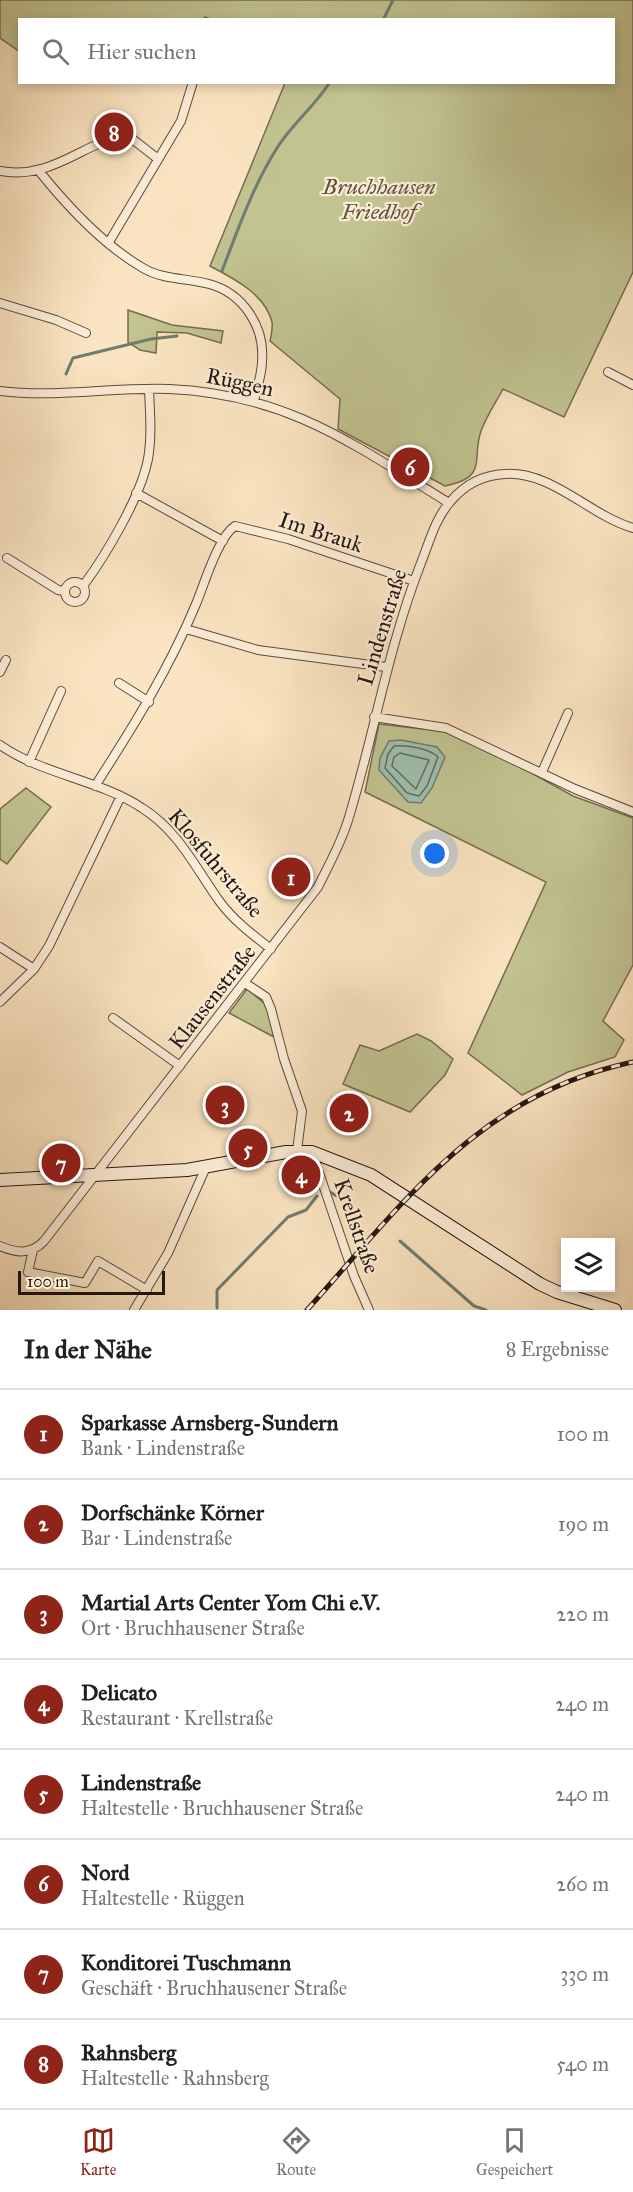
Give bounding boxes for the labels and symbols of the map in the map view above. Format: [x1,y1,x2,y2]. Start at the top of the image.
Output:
pin: 8 [94,110,134,154]
park label: Bruchhausen Friedhof [322,173,436,225]
street label: Rüggen [204,362,276,402]
pin: 6 [390,444,430,490]
street label: Im Brauk [276,506,367,558]
street label: Lindenstraße [352,566,412,688]
street label: Klosfuhrstraße [163,803,269,923]
your location [420,839,449,868]
pin: 1 [272,854,310,900]
street label: Klausenstraße [163,939,261,1055]
pin: 3 [206,1082,244,1128]
pin: 2 [330,1090,368,1136]
pin: 5 [228,1126,268,1170]
pin: 7 [42,1140,80,1186]
pin: 4 [282,1152,320,1198]
street label: Krellstraße [328,1175,386,1277]
scale bar [18,1268,165,1296]

